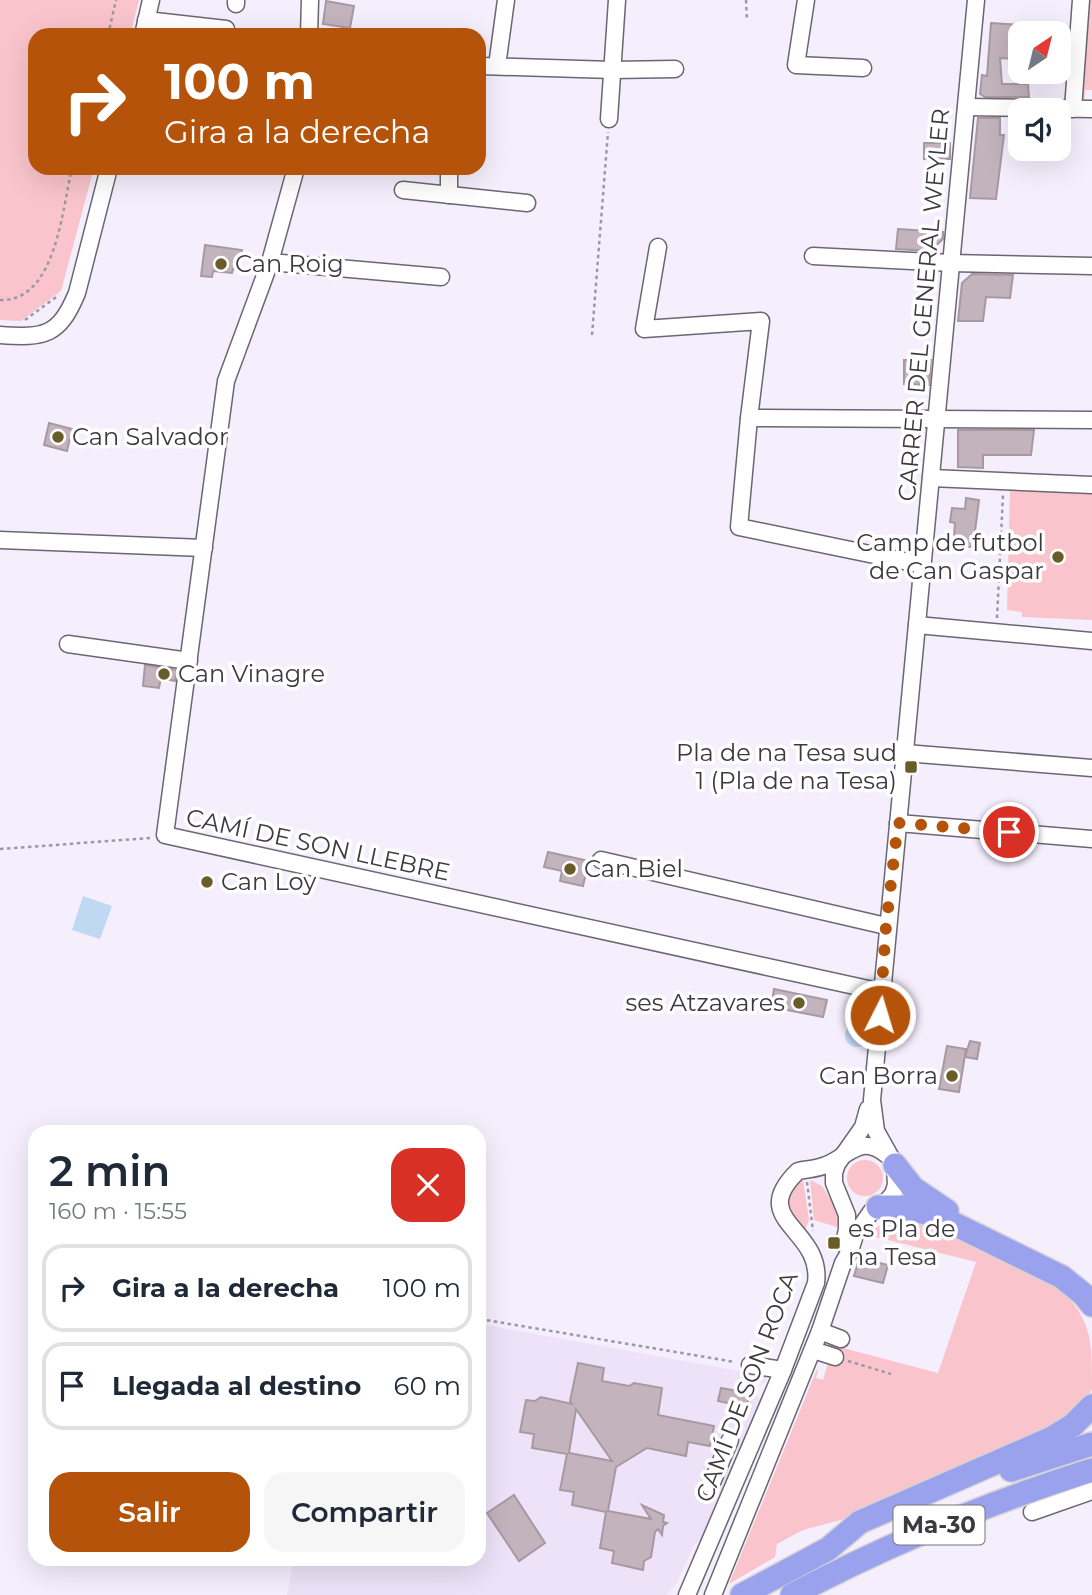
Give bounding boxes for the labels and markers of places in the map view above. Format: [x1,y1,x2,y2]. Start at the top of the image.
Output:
place label: Can Roig [235,249,344,278]
marker: Can Roig [213,256,229,272]
place label: Can Salvador [72,422,229,451]
marker: Can Salvador [50,429,66,445]
place label: Camp de futbol de Can Gaspar [856,528,1044,585]
marker: Camp de futbol de Can Gaspar [1050,549,1066,565]
place label: Can Vinagre [178,659,325,688]
marker: Can Vinagre [156,666,172,682]
place label: Pla de na Tesa sud 1 (Pla de na Tesa) [676,738,897,795]
marker: Pla de na Tesa sud 1 (Pla de na Tesa) [903,759,919,775]
pin [979,802,1039,862]
place label: Can Biel [584,854,683,883]
marker: Can Biel [562,861,578,877]
place label: Can Loy [221,867,316,896]
marker: Can Loy [199,874,215,890]
place label: ses Atzavares [626,988,785,1017]
marker: ses Atzavares [791,995,807,1011]
place label: Can Borra [819,1061,938,1090]
marker: Can Borra [944,1068,960,1084]
place label: es Pla de na Tesa [848,1214,955,1271]
marker: es Pla de na Tesa [826,1235,842,1251]

